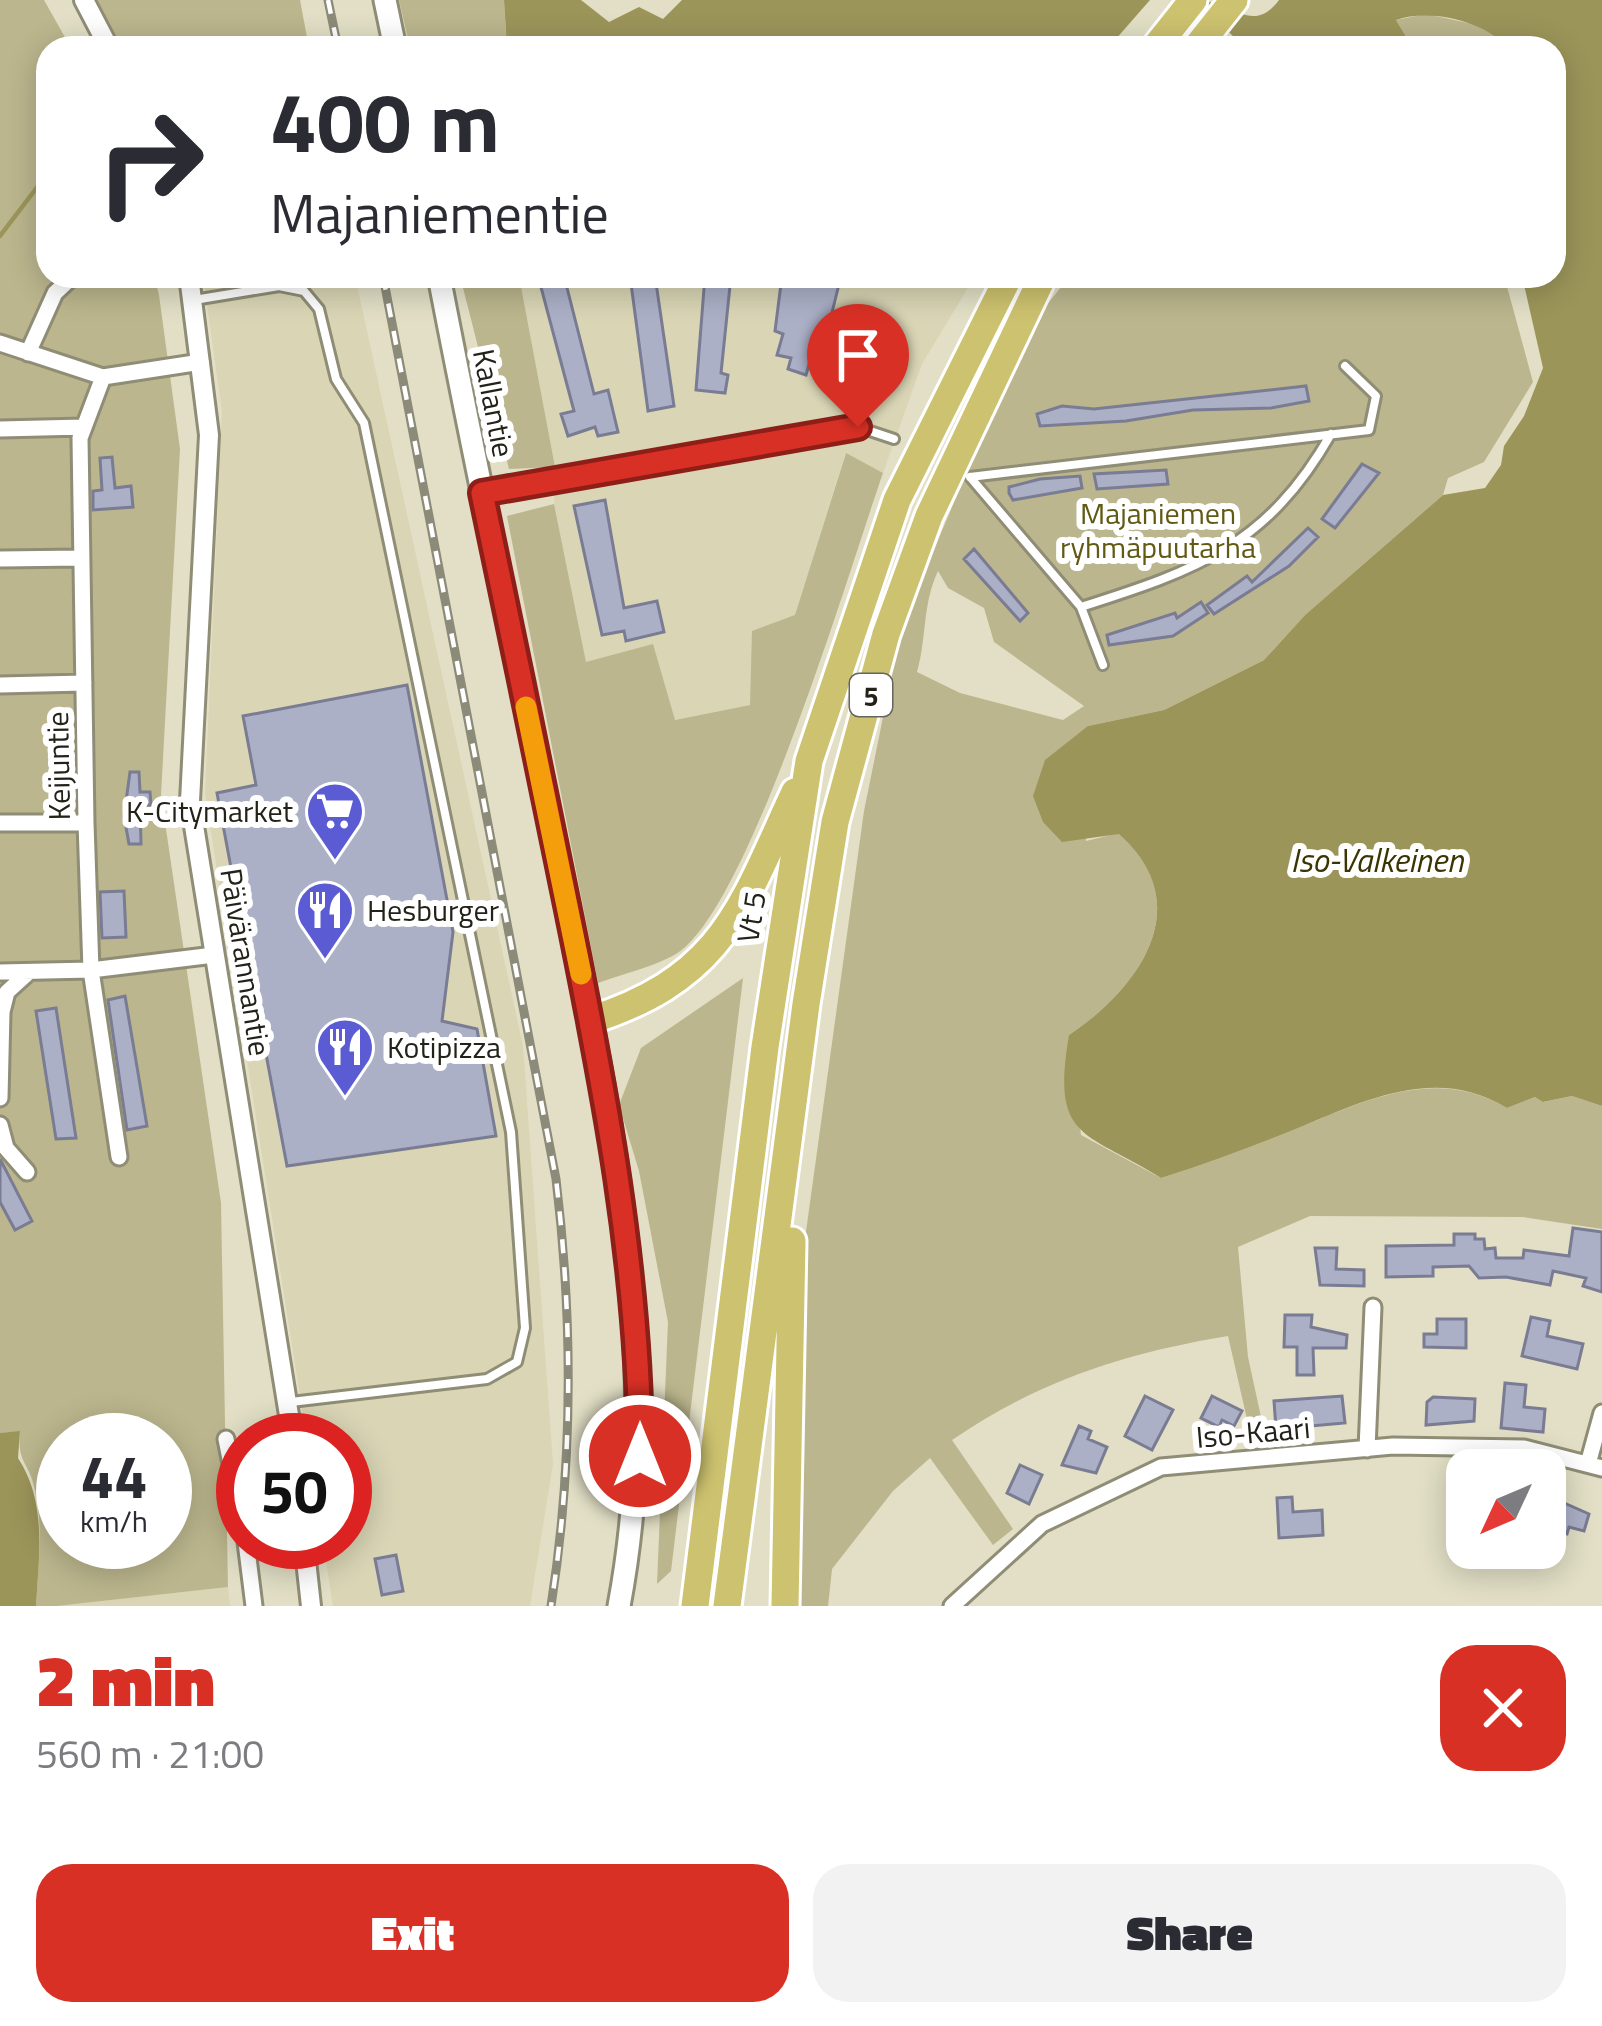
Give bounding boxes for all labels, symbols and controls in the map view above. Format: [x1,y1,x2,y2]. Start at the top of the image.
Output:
text: 400 m [270,57,500,185]
icon: right [72,84,228,240]
text: Majaniementie [270,172,609,254]
pin [807,304,909,427]
icon: arrive [825,322,891,388]
street label: Kallantie [461,345,527,461]
park label: Majaniemen ryhmäpuutarha [1060,490,1256,570]
road number: 5 [850,674,892,716]
street label: Keijuntie [34,711,82,821]
supermarket icon: K-Citymarket [304,780,366,862]
place label: K-Citymarket [126,788,293,834]
water label: Iso-Valkeinen [1291,835,1464,885]
street label: Päivärannantie [208,865,284,1059]
restaurant icon: Hesburger [294,879,356,961]
place label: Hesburger [367,887,499,933]
street label: Vt 5 [724,888,778,946]
restaurant icon: Kotipizza [314,1016,376,1098]
place label: Kotipizza [387,1024,501,1070]
position arrow [577,1393,703,1519]
street label: Iso-Kaari [1194,1404,1312,1460]
speed limit sign: 50 [216,1413,372,1569]
text: 44 [80,1430,148,1521]
north arrow [1446,1449,1566,1569]
map controls [1446,1449,1566,1569]
text: km/h [80,1498,148,1544]
text: 2 min [36,1624,215,1734]
button: close [1440,1645,1566,1771]
text: 560 m · 21:00 [36,1724,264,1783]
button: Exit [36,1864,789,2002]
button: Share [813,1864,1566,2002]

